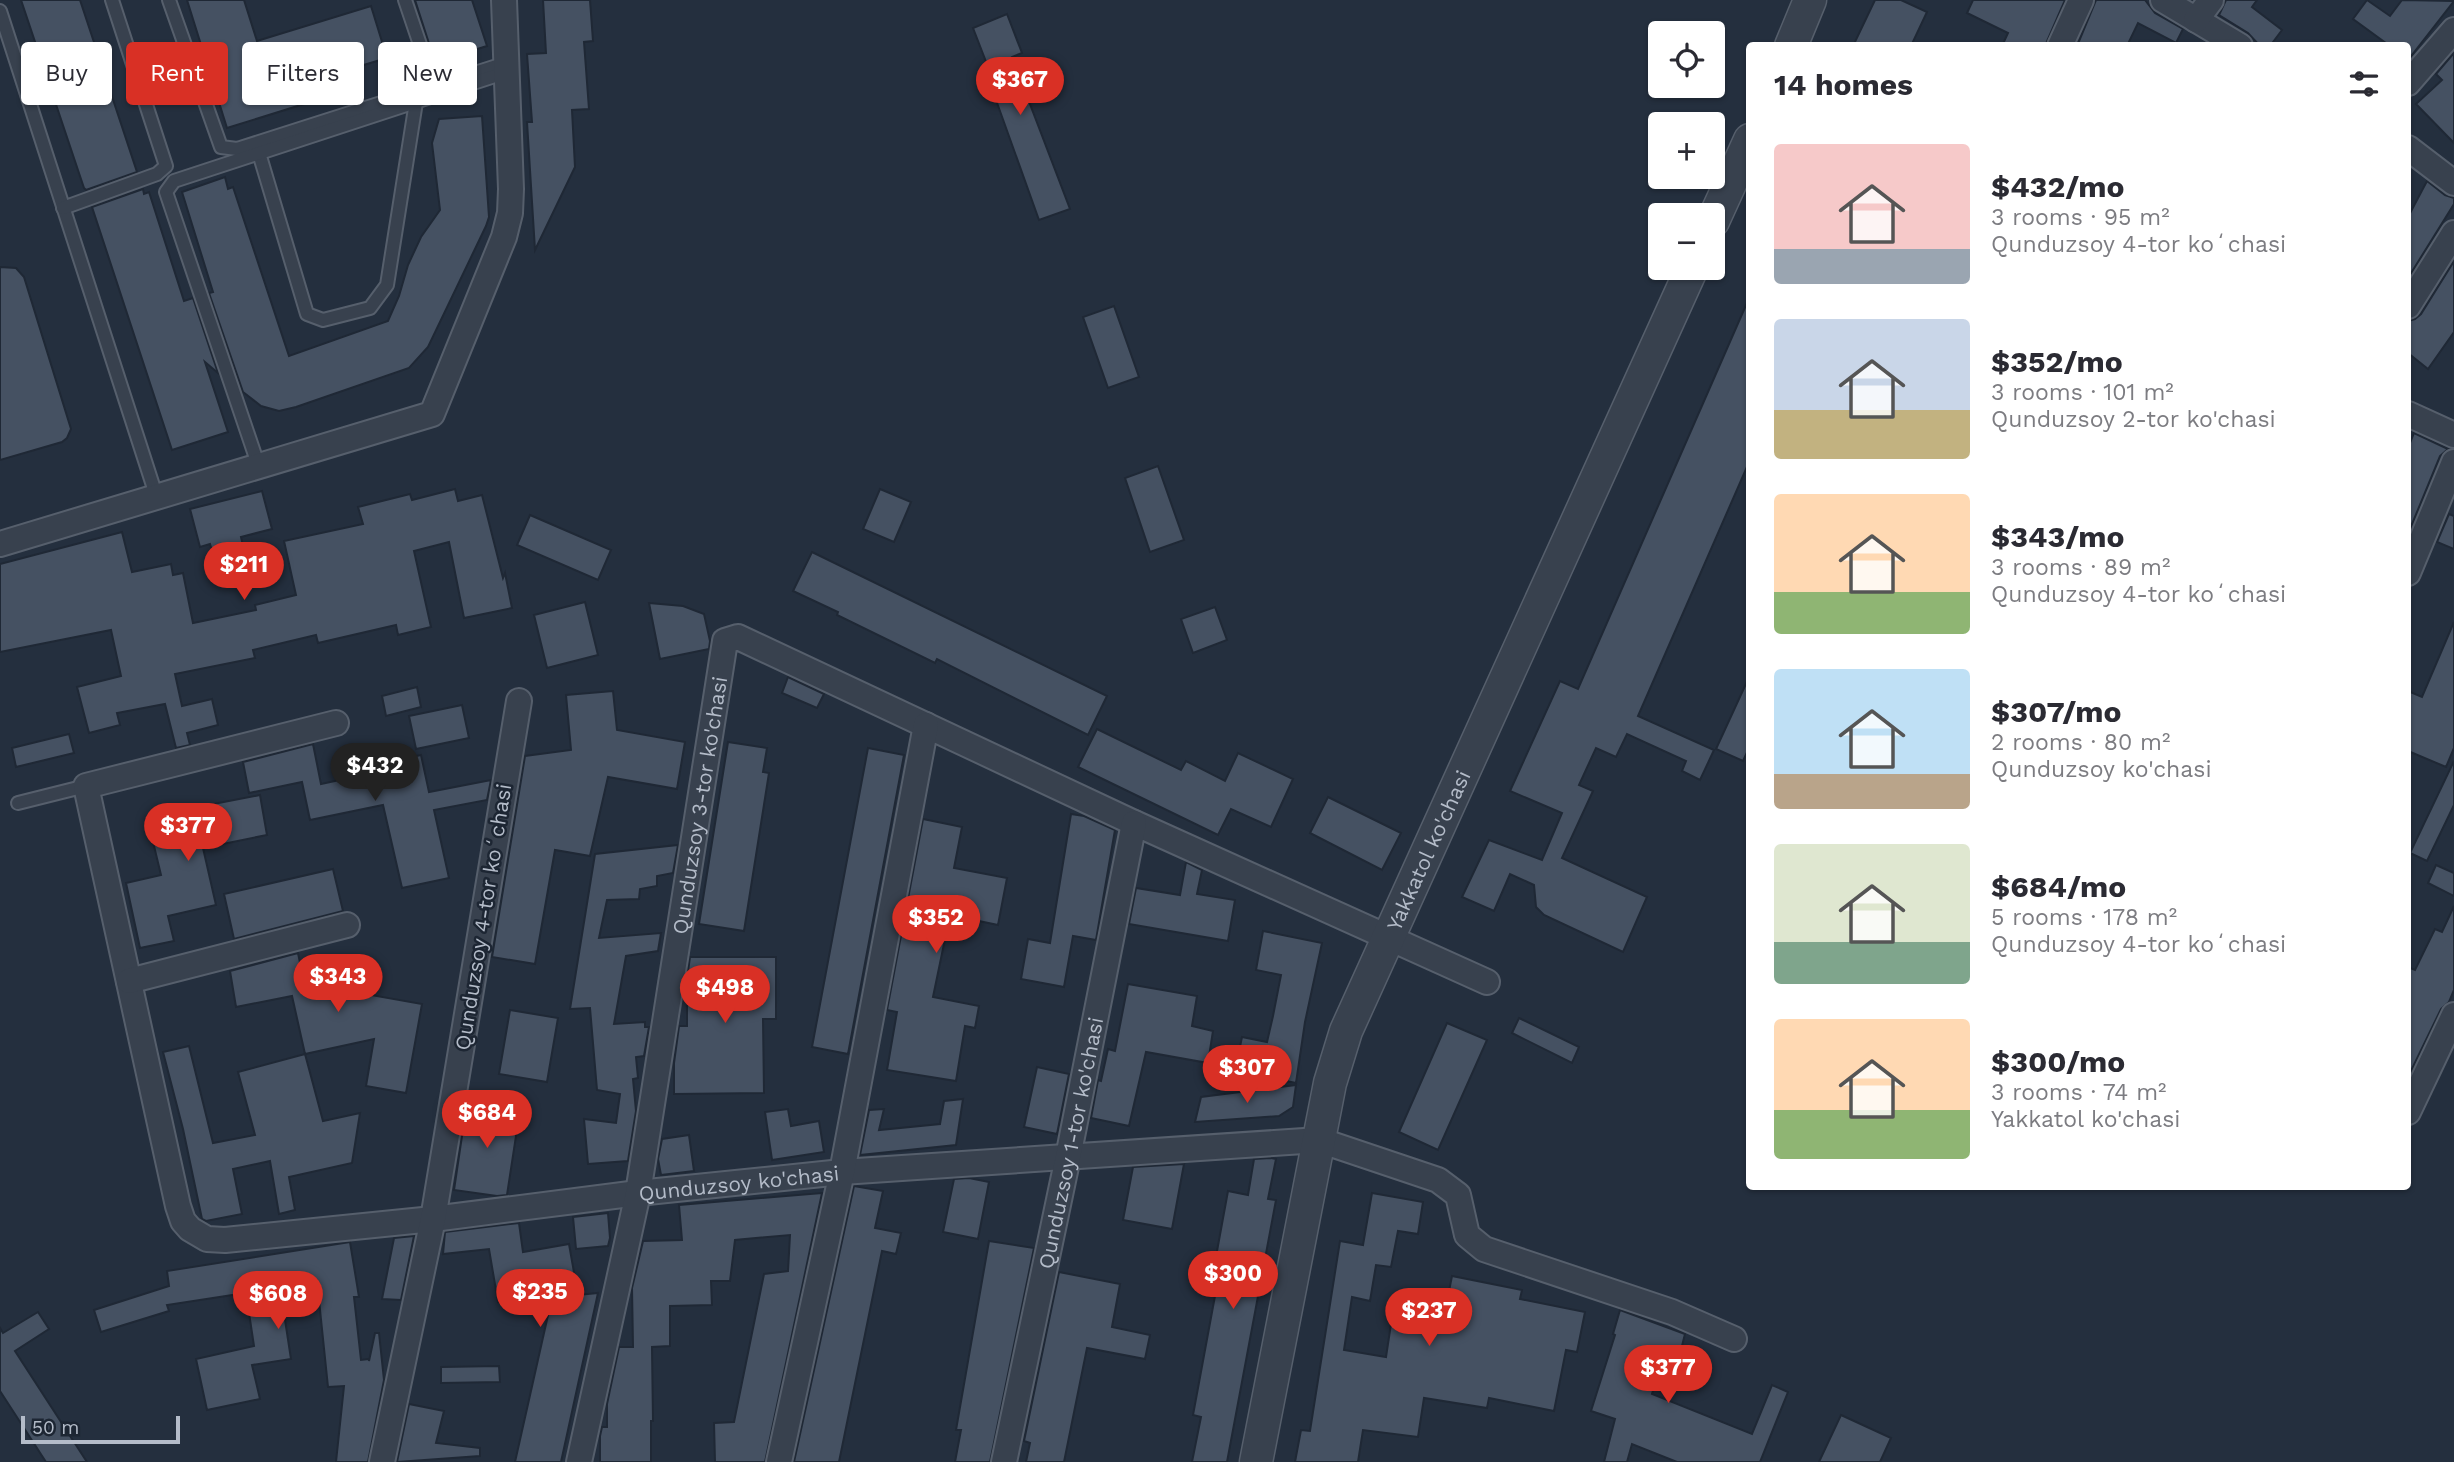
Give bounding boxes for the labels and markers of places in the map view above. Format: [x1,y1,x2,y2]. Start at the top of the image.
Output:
pin: $367 [979,58,1061,117]
pin: $211 [203,542,285,602]
pin: $432 [334,744,416,803]
pin: $377 [147,804,229,863]
pin: $352 [895,895,977,955]
pin: $343 [297,954,379,1014]
pin: $498 [684,965,766,1025]
pin: $307 [1206,1046,1288,1105]
pin: $684 [446,1090,528,1150]
pin: $300 [1192,1252,1274,1311]
pin: $235 [499,1270,581,1329]
pin: $608 [237,1272,319,1331]
pin: $237 [1388,1288,1470,1348]
pin: $377 [1627,1346,1709,1405]

